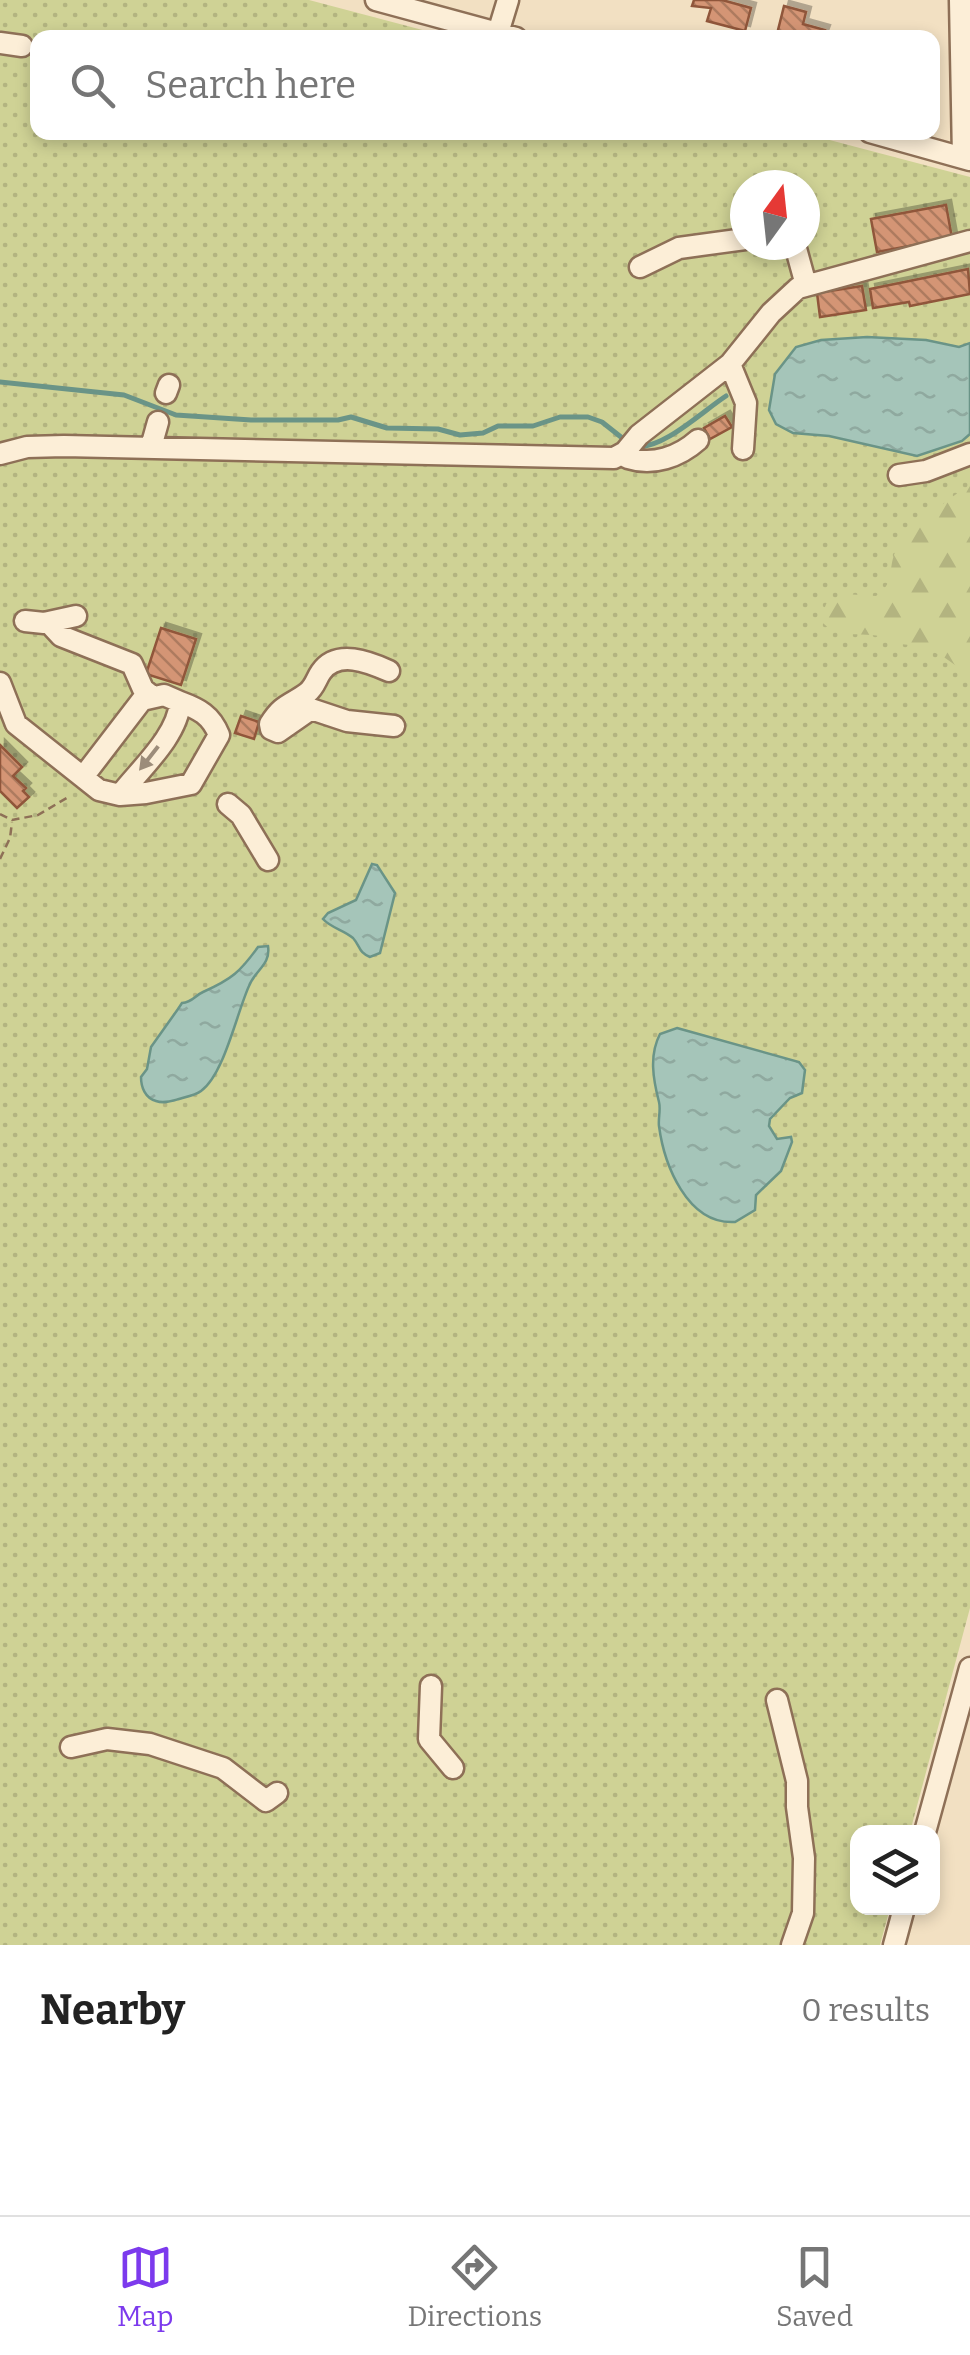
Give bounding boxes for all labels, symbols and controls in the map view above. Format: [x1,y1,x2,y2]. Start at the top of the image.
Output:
search box [30,30,940,140]
icon: search [65,58,120,113]
text: Search here [145,62,356,108]
north arrow [730,170,820,260]
one-way arrow [139,744,160,770]
map controls [850,1825,940,1915]
button: layers [850,1825,940,1915]
text: Nearby [40,1985,185,2035]
text: 0 results [801,1991,930,2029]
tab: Map [117,2240,173,2333]
tab: Directions [407,2240,542,2333]
tab: Saved [776,2240,853,2333]

